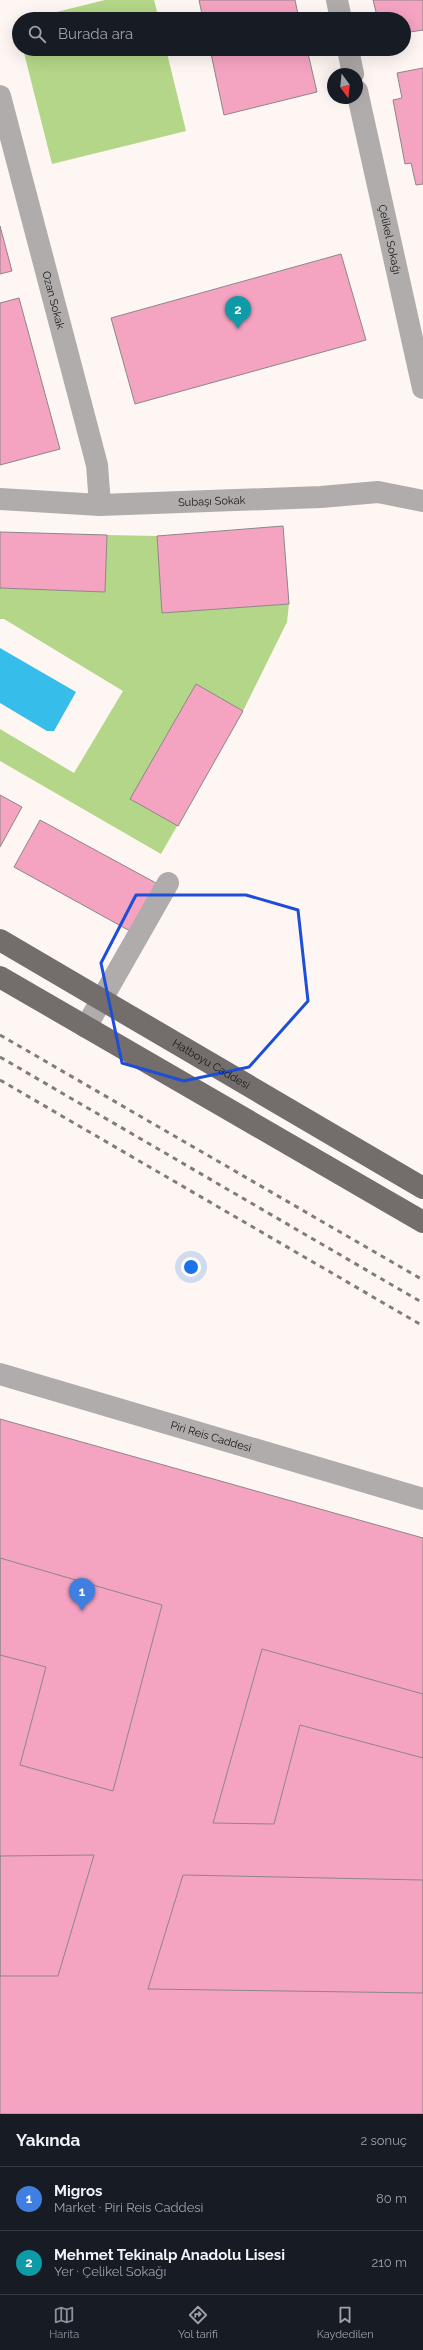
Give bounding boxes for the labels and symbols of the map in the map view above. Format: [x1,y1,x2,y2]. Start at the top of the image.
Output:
north arrow [327,68,363,104]
street label: Çelikel Sokağı [376,203,404,276]
street label: Ozan Sokak [40,269,68,331]
pin: 2 [225,296,251,329]
street label: Subaşı Sokak [178,493,246,509]
street label: Hatboyu Caddesi [170,1036,252,1092]
your location [181,1257,201,1277]
street label: Piri Reis Caddesi [169,1418,253,1454]
pin: 1 [69,1578,95,1611]

